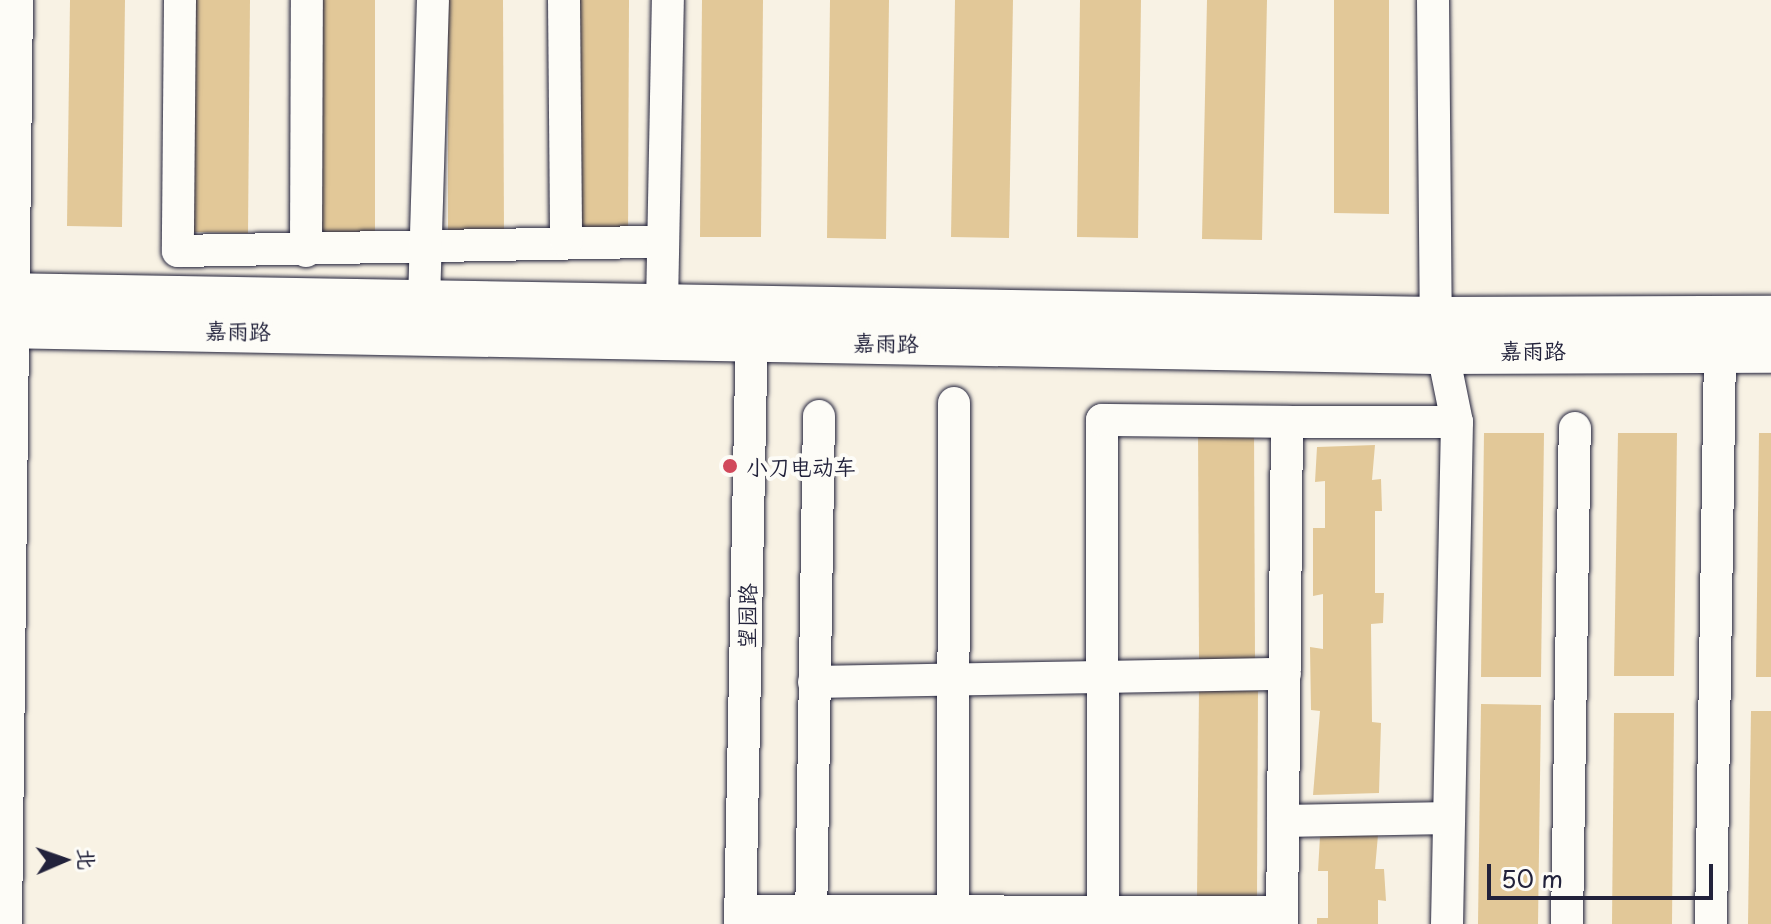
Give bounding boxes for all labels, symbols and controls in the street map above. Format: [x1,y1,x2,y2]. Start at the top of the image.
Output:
street label: 嘉雨路 [205,316,271,344]
street label: 嘉雨路 [853,328,919,356]
street label: 嘉雨路 [1500,337,1566,363]
place label: 小刀电动车 [746,453,856,479]
marker: 小刀电动车 [721,457,739,475]
street label: 望园路 [732,583,760,649]
north arrow [24,820,104,900]
text: 北 [72,848,105,871]
scale bar [1491,848,1717,898]
text: 50 m [1501,860,1563,896]

